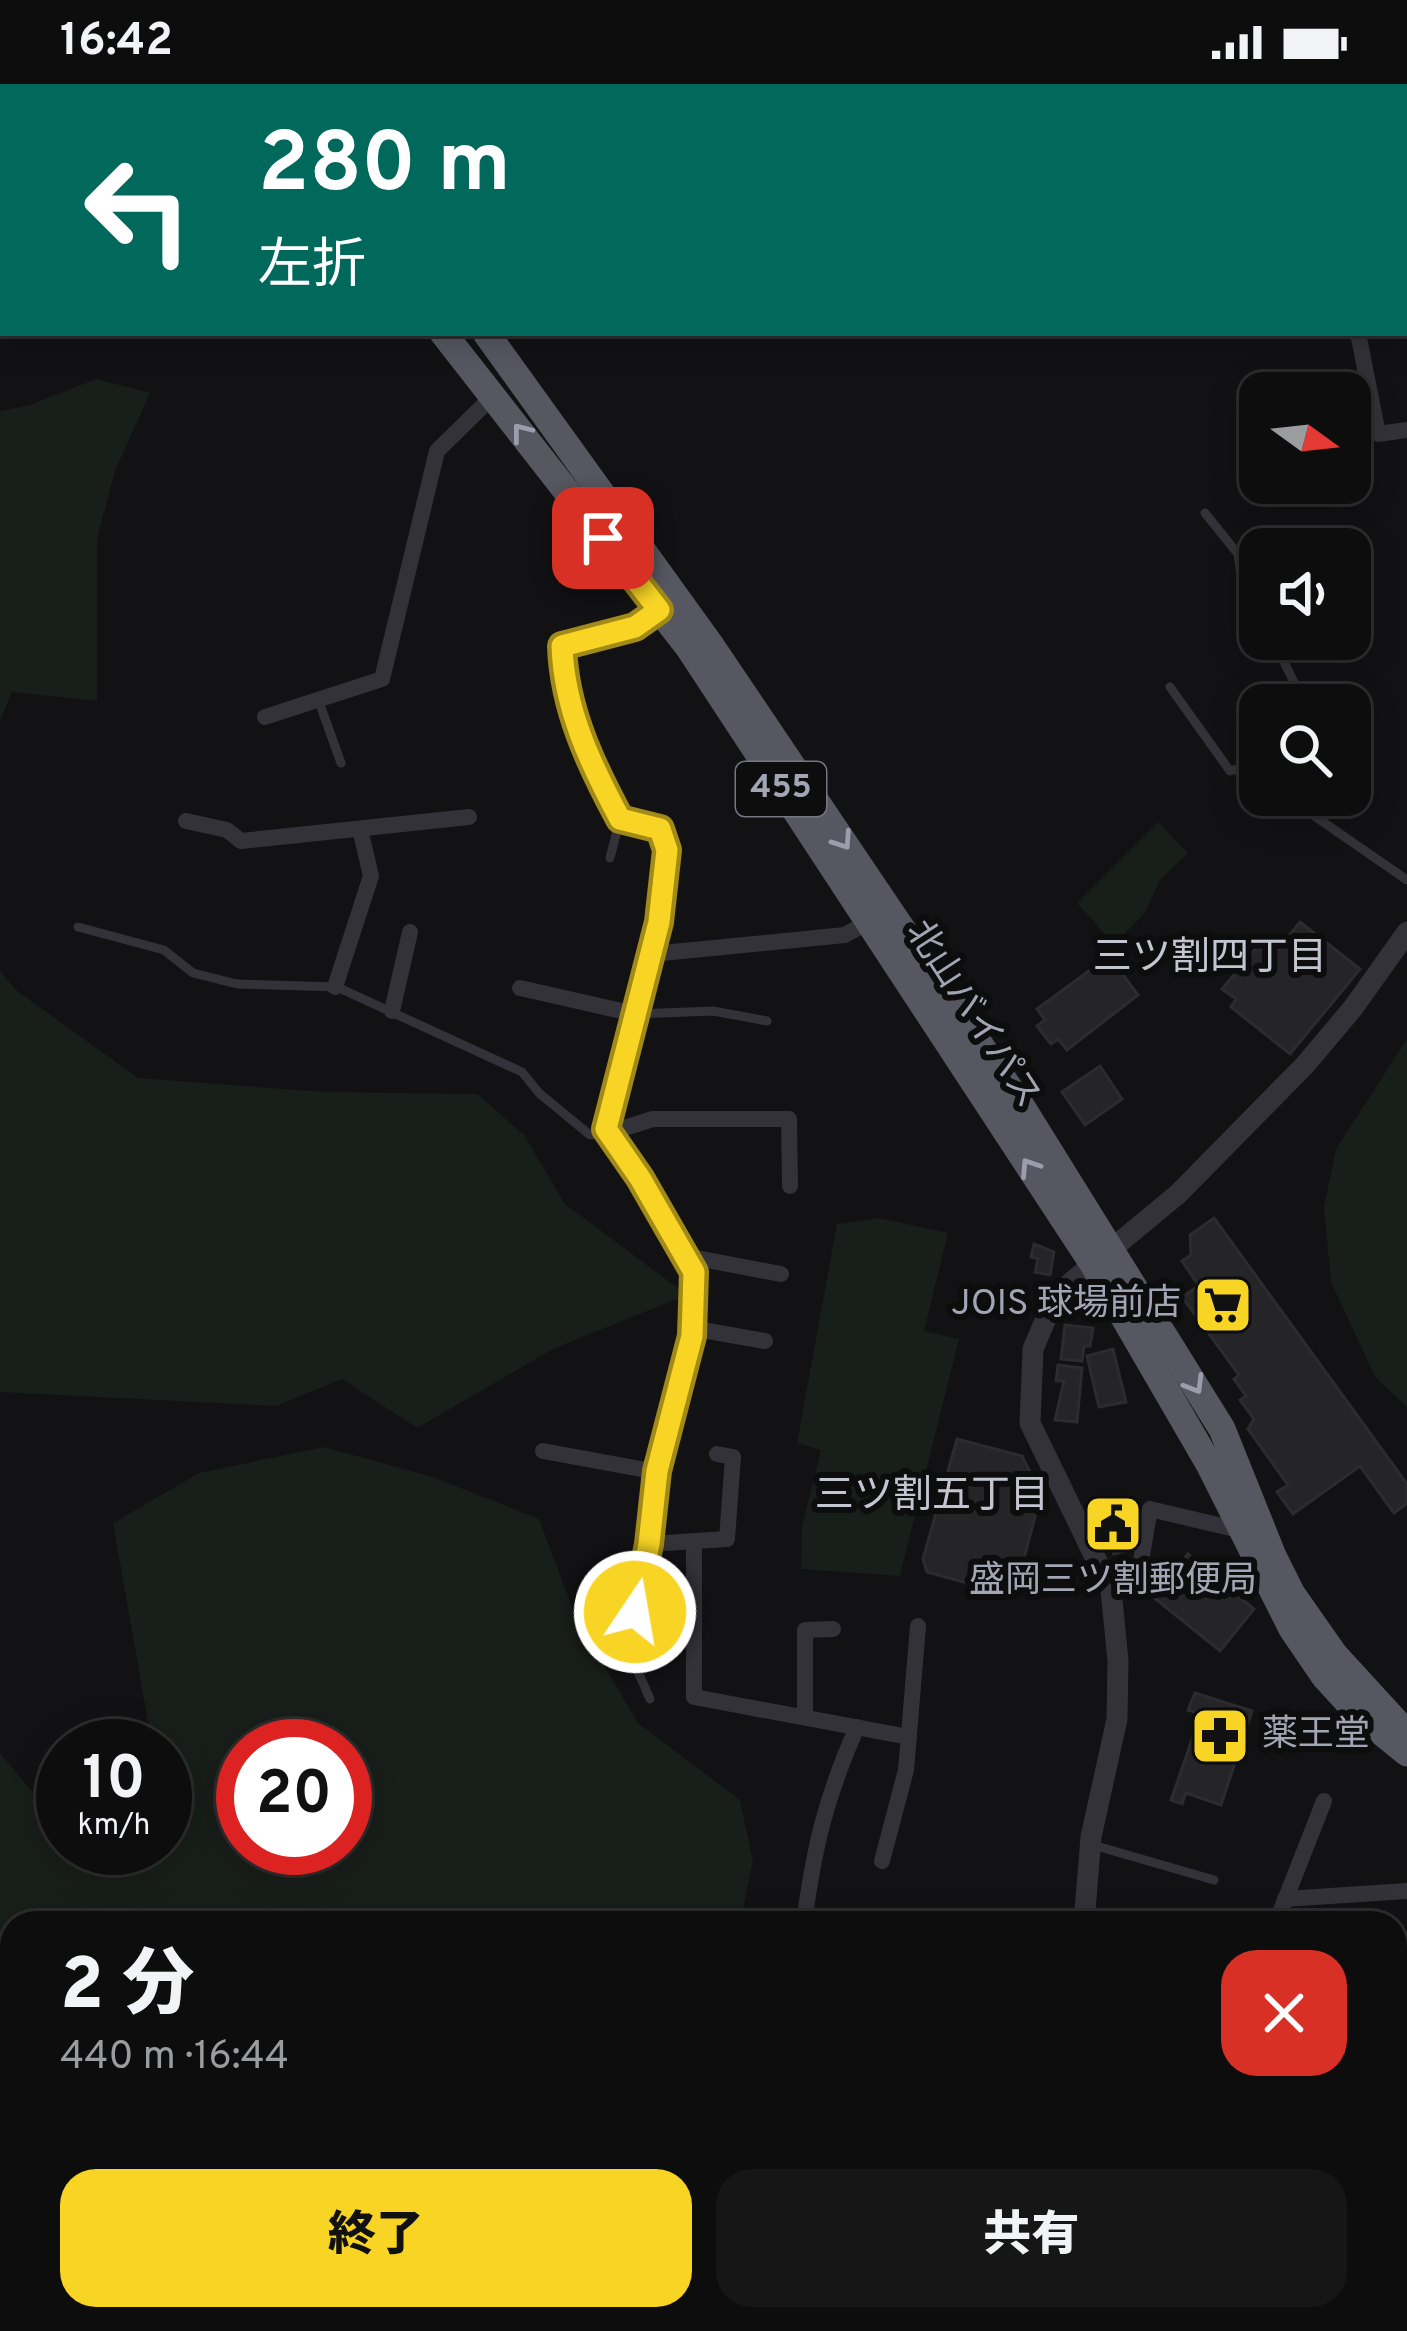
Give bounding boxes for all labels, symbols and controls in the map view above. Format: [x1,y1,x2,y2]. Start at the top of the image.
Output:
text: 16:42 [60,14,173,71]
text: 280 m [258,115,511,221]
icon: left [60,132,216,288]
text: 左折 [258,234,366,303]
north arrow [1239,372,1371,504]
map controls [1239,372,1371,816]
one-way arrow [513,423,535,445]
pin [552,487,654,589]
icon: arrive [570,505,636,571]
button: sound [1239,528,1371,660]
button: search [1239,684,1371,816]
road number: 455 [736,762,826,816]
one-way arrow [829,828,851,850]
street label: 北山バイパス [894,912,1050,1118]
district label: 三ツ割四丁目 [1093,935,1327,984]
one-way arrow [1021,1158,1043,1180]
supermarket icon: JOIS 球場前店 [1192,1274,1254,1336]
place label: JOIS 球場前店 [951,1282,1181,1328]
one-way arrow [1181,1372,1203,1394]
district label: 三ツ割五丁目 [815,1473,1049,1522]
public building icon: 盛岡三ツ割郵便局 [1082,1493,1144,1555]
position arrow [572,1549,698,1675]
place label: 盛岡三ツ割郵便局 [969,1559,1257,1605]
pharmacy icon: 薬王堂 [1189,1705,1251,1767]
place label: 薬王堂 [1262,1713,1370,1759]
speed limit sign: 20 [216,1719,372,1875]
text: 10 [82,1744,146,1820]
text: km/h [78,1808,150,1845]
text: 2 分 [60,1943,194,2035]
button: close [1221,1950,1347,2076]
text: 440 m · 16:44 [60,2034,289,2083]
button: 終了 [60,2169,692,2307]
button: 共有 [716,2169,1347,2307]

